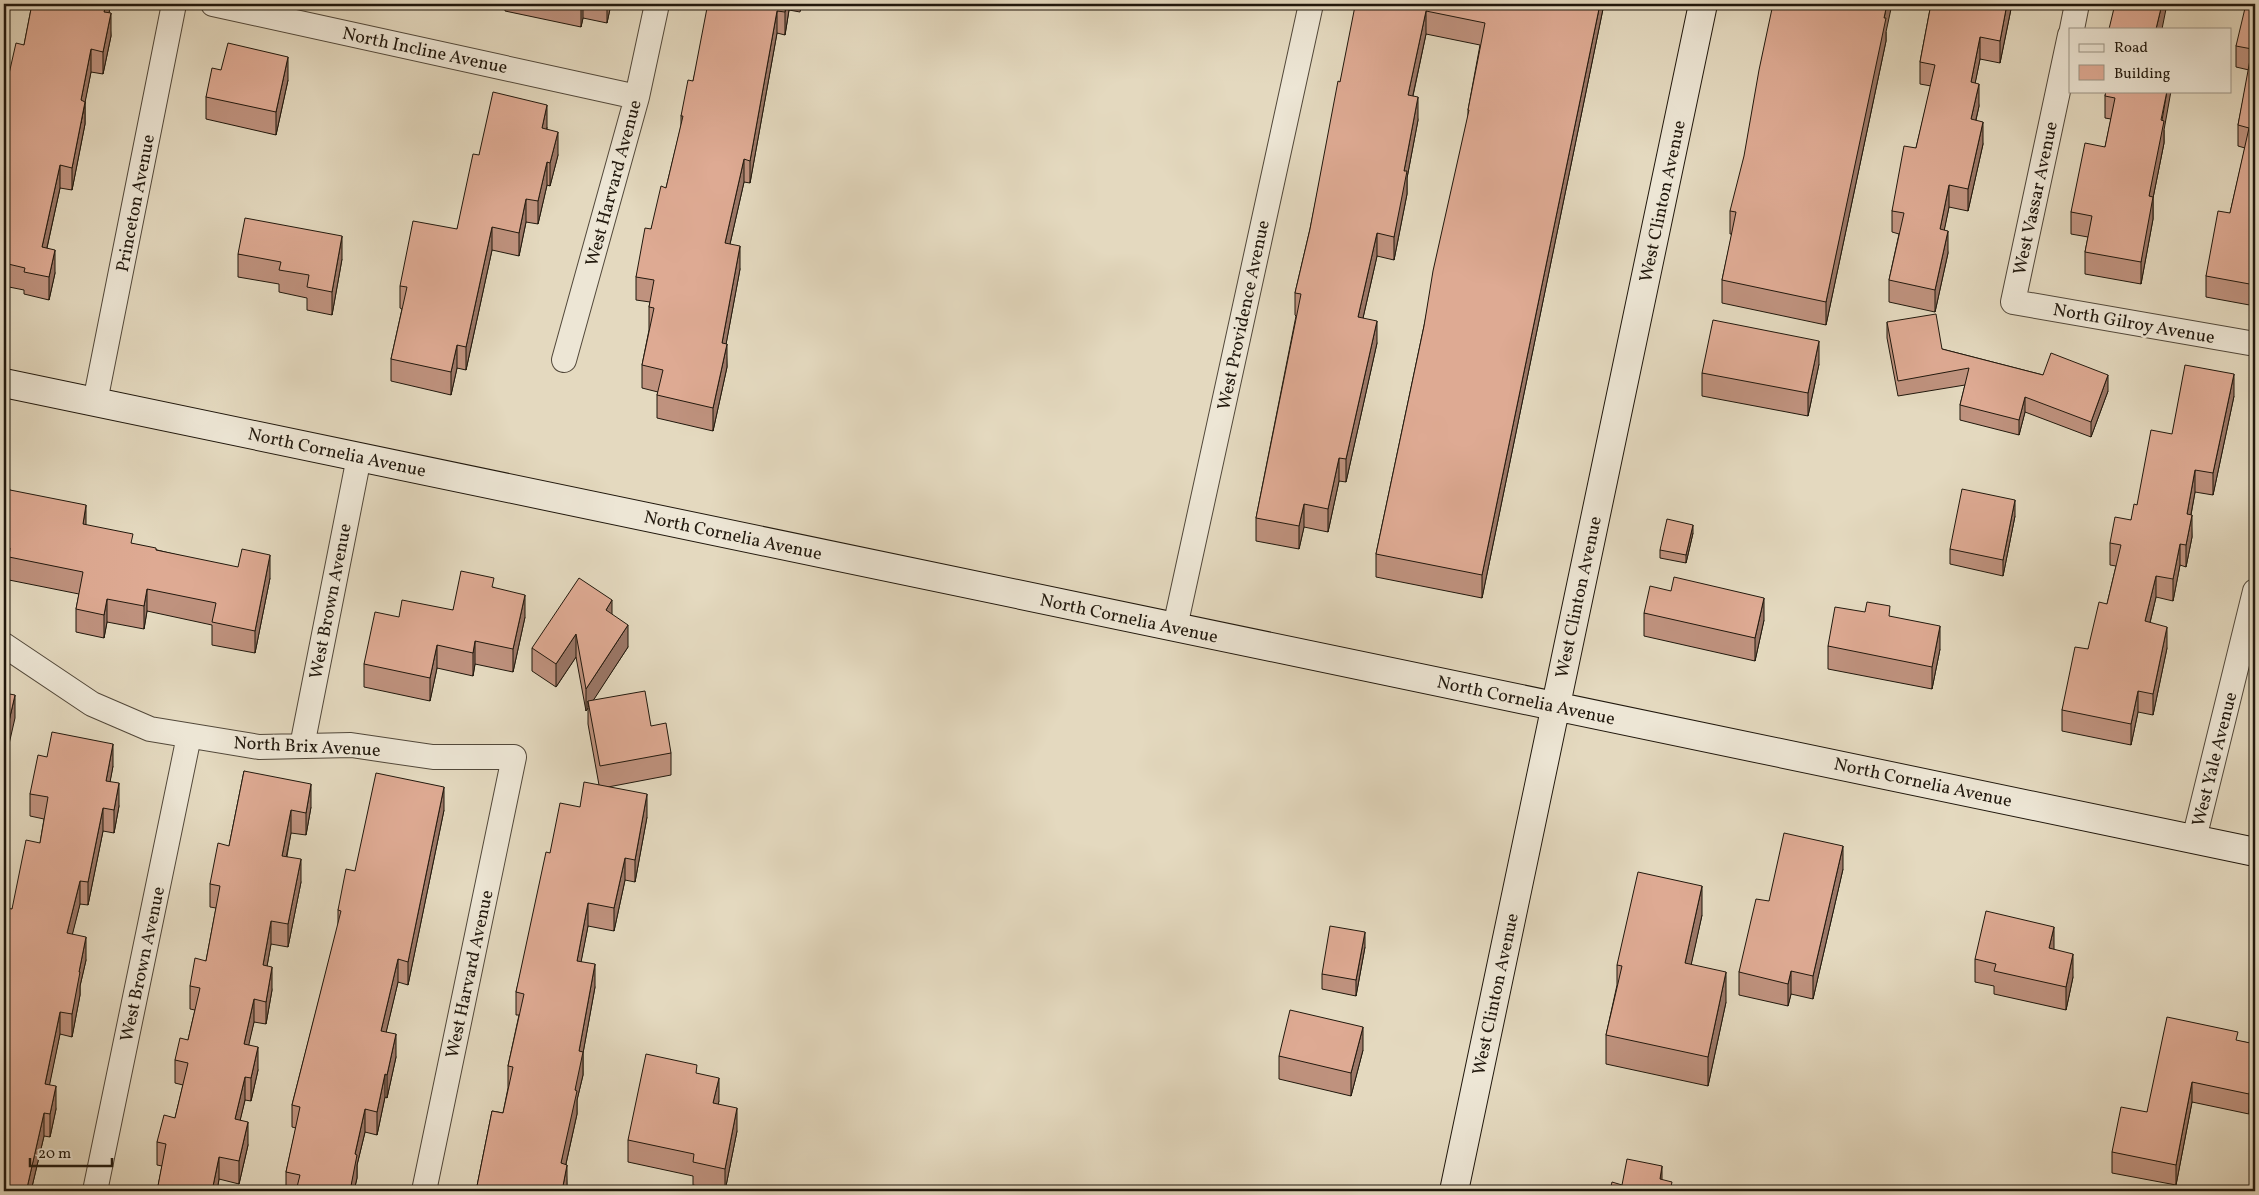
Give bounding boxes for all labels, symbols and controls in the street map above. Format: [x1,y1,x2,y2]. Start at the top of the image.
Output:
street label: North Incline Avenue [340,22,510,81]
legend [2069,28,2232,92]
text: Road [2114,38,2148,59]
text: Building [2114,64,2171,85]
street label: West Harvard Avenue [580,97,649,269]
street label: West Clinton Avenue [1634,118,1693,285]
street label: West Vassar Avenue [2008,119,2065,277]
street label: Princeton Avenue [111,132,162,274]
street label: West Providence Avenue [1212,218,1277,413]
street label: North Gilroy Avenue [2051,298,2217,351]
street label: North Cornelia Avenue [245,422,428,485]
street label: North Cornelia Avenue [641,505,824,568]
street label: West Clinton Avenue [1550,514,1609,681]
street label: West Brown Avenue [304,521,359,681]
street label: North Cornelia Avenue [1037,588,1220,651]
street label: North Cornelia Avenue [1434,670,1617,733]
street label: West Yale Avenue [2187,690,2244,829]
street label: North Brix Avenue [233,731,381,764]
street label: North Cornelia Avenue [1831,752,2014,815]
street label: West Brown Avenue [115,884,172,1044]
street label: West Harvard Avenue [440,888,501,1061]
street label: West Clinton Avenue [1467,911,1526,1078]
scale bar [30,1135,112,1167]
text: 20 m [38,1144,71,1165]

